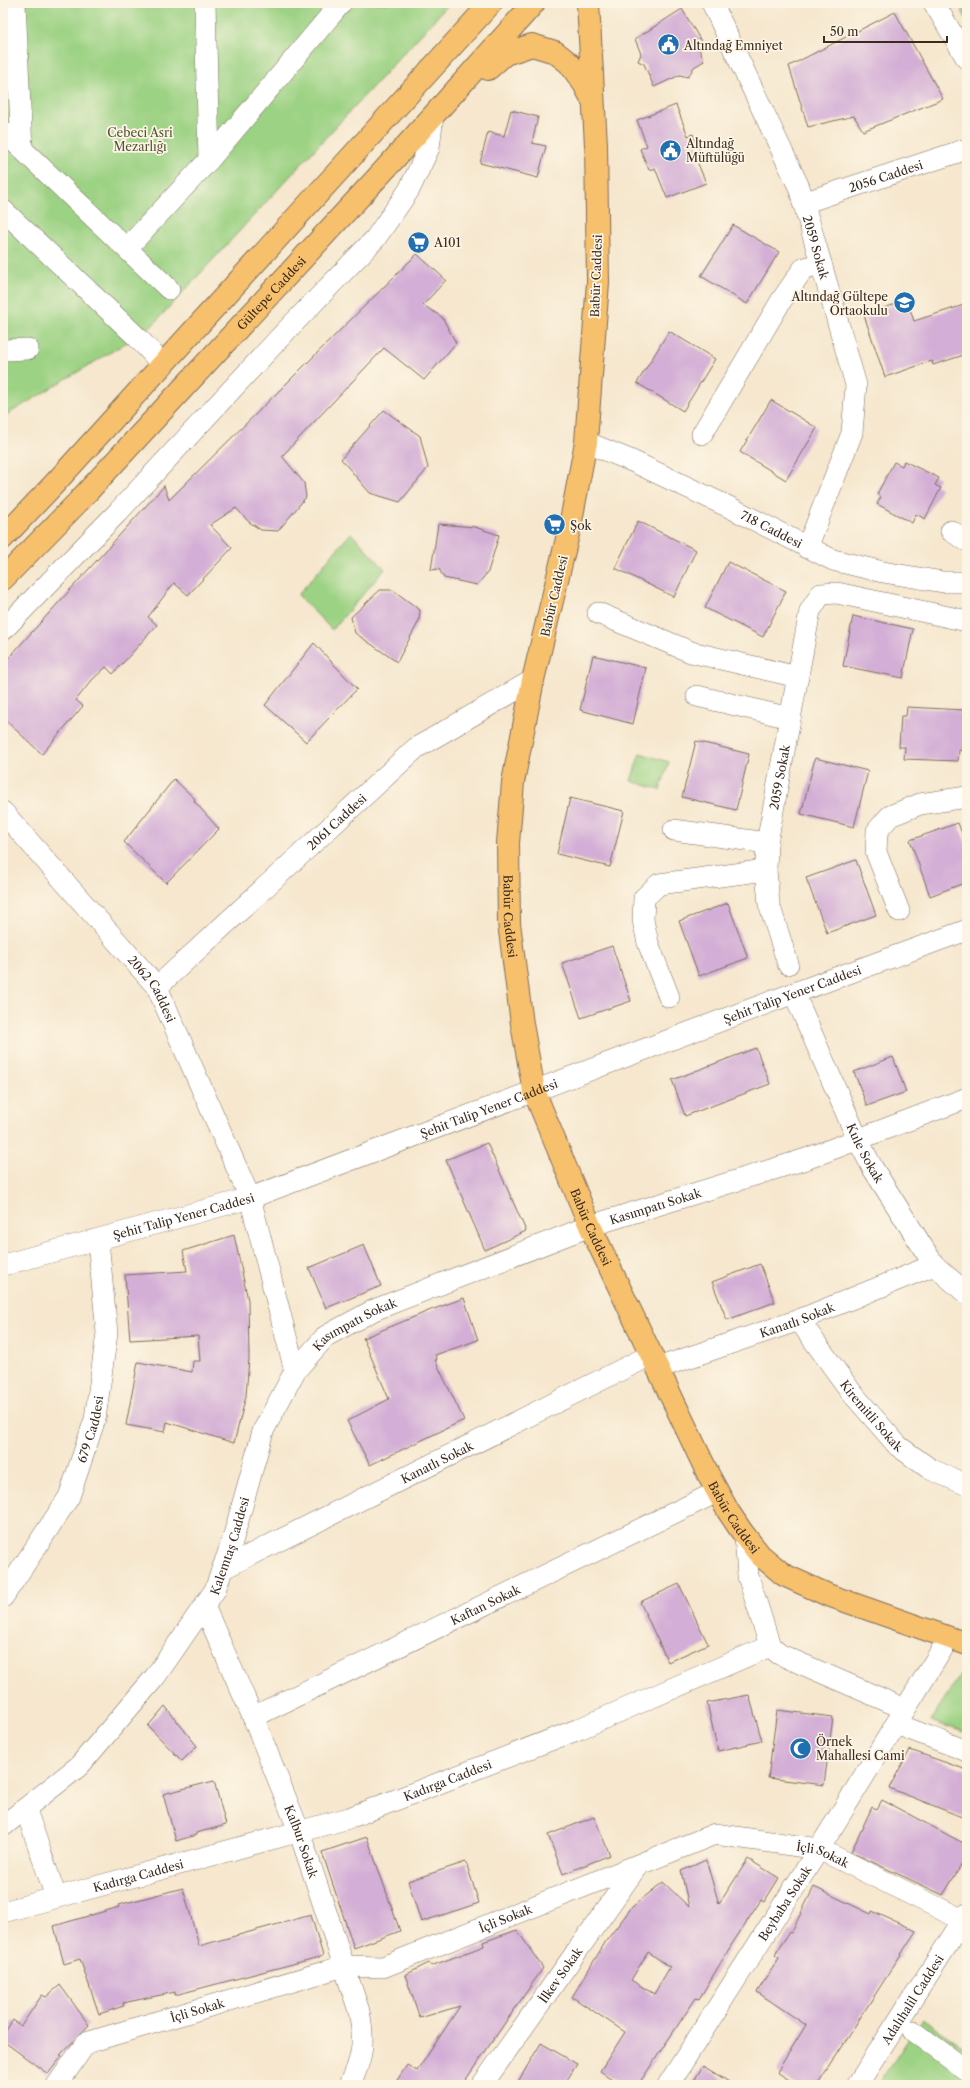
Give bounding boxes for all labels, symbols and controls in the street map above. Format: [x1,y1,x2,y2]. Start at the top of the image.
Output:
scale bar [824,18,947,44]
text: 50 m [830,24,859,39]
public building icon: Altındağ Emniyet [656,32,682,58]
place label: Altındağ Emniyet [683,38,783,53]
park label: Cebeci Asri Mezarlığı [107,125,173,154]
place label: Altındağ Müftülüğü [685,136,746,165]
public building icon: Altındağ Müftülüğü [657,137,683,163]
street label: 2056 Caddesi [847,156,925,195]
street label: 2059 Sokak [800,213,833,282]
supermarket icon: A101 [405,229,431,255]
street label: Babür Caddesi [587,234,605,318]
place label: A101 [433,235,461,250]
street label: Gültepe Caddesi [233,253,309,333]
place label: Altındağ Gültepe Ortaokulu [791,289,889,318]
school or university icon: Altındağ Gültepe Ortaokulu [891,290,917,316]
street label: 718 Caddesi [738,507,805,551]
supermarket icon: Şok [541,512,567,538]
place label: Şok [570,518,593,533]
street label: Babür Caddesi [537,554,571,638]
street label: 2059 Sokak [766,742,793,811]
street label: 2061 Caddesi [303,790,369,853]
street label: Babür Caddesi [501,875,521,959]
street label: 2062 Caddesi [125,952,179,1025]
street label: Şehit Talip Yener Caddesi [721,962,863,1027]
street label: Şehit Talip Yener Caddesi [418,1075,560,1141]
street label: Kule Sokak [844,1121,888,1186]
street label: Kasımpatı Sokak [607,1184,704,1227]
street label: Babür Caddesi [568,1186,615,1268]
street label: Şehit Talip Yener Caddesi [111,1189,257,1242]
street label: Kasımpatı Sokak [309,1294,400,1354]
street label: Kanatlı Sokak [757,1299,837,1340]
street label: Kiremitli Sokak [837,1377,906,1455]
street label: 679 Caddesi [73,1394,106,1465]
street label: Kanatlı Sokak [398,1437,476,1486]
street label: Babür Caddesi [706,1478,763,1556]
street label: Kalemtaş Caddesi [206,1495,252,1597]
street label: Kaftan Sokak [448,1581,523,1628]
place label: Örnek Mahallesi Cami [816,1733,905,1763]
mosque icon: Örnek Mahallesi Cami [787,1735,813,1761]
street label: Kadırga Caddesi [401,1756,494,1804]
street label: Kalbur Sokak [282,1803,322,1881]
street label: İçli Sokak [795,1837,853,1871]
street label: Kadırga Caddesi [91,1856,185,1895]
street label: Beybaba Sokak [755,1862,815,1943]
street label: İçli Sokak [476,1900,535,1935]
street label: İlkev Sokak [534,1943,586,2006]
street label: Adalıhalil Caddesi [877,1951,947,2048]
street label: İçli Sokak [168,1994,227,2025]

